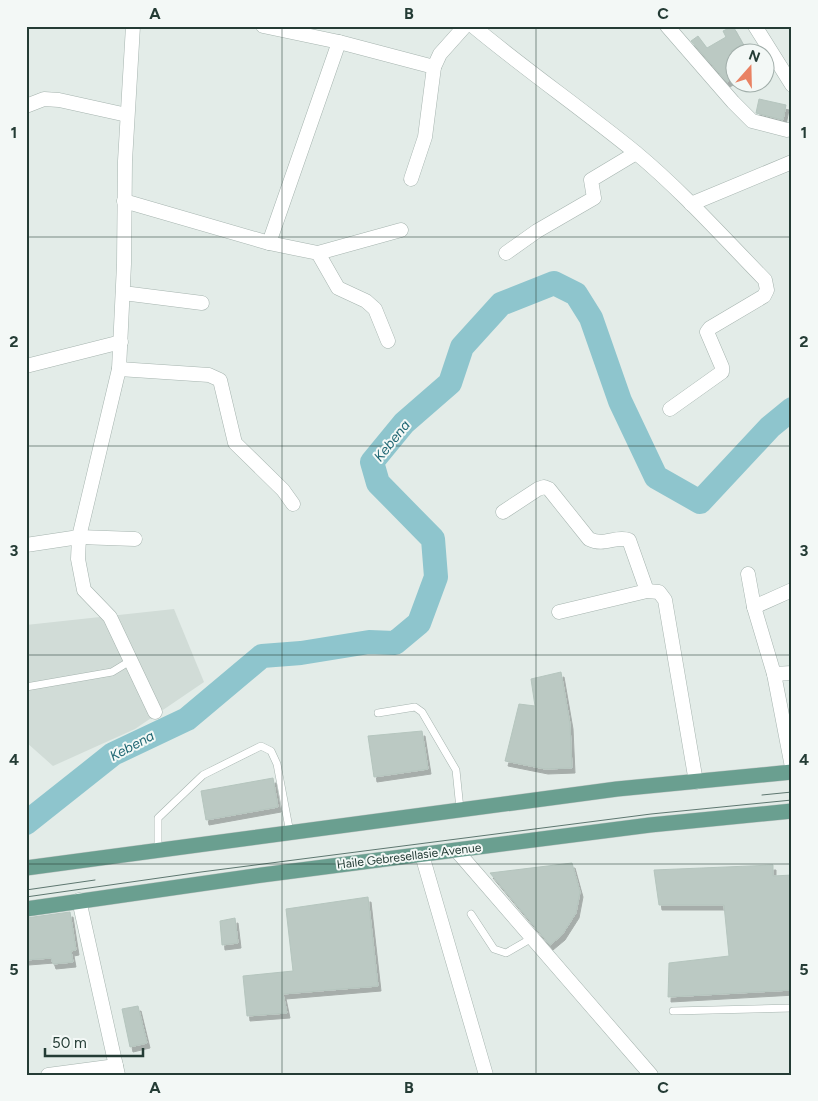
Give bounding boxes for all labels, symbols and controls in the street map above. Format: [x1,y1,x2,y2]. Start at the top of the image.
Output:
text: A [149,4,161,23]
text: B [404,4,414,23]
text: C [657,4,669,23]
north arrow [726,42,776,92]
text: N [746,46,762,66]
text: 1 [11,123,17,142]
text: 1 [801,123,807,142]
text: 2 [9,332,19,351]
text: 2 [799,332,809,351]
water label: Kebena [370,417,414,465]
text: 3 [10,541,19,560]
text: 3 [800,541,809,560]
water label: Kebena [107,727,157,765]
text: 4 [9,750,19,769]
text: 4 [799,750,809,769]
street label: Haile Gebresellasie Avenue [336,840,482,872]
text: 5 [9,960,19,979]
text: 5 [799,960,809,979]
scale bar [45,1026,142,1058]
text: 50 m [52,1034,87,1052]
text: A [149,1078,161,1097]
text: B [404,1078,414,1097]
text: C [657,1078,669,1097]

